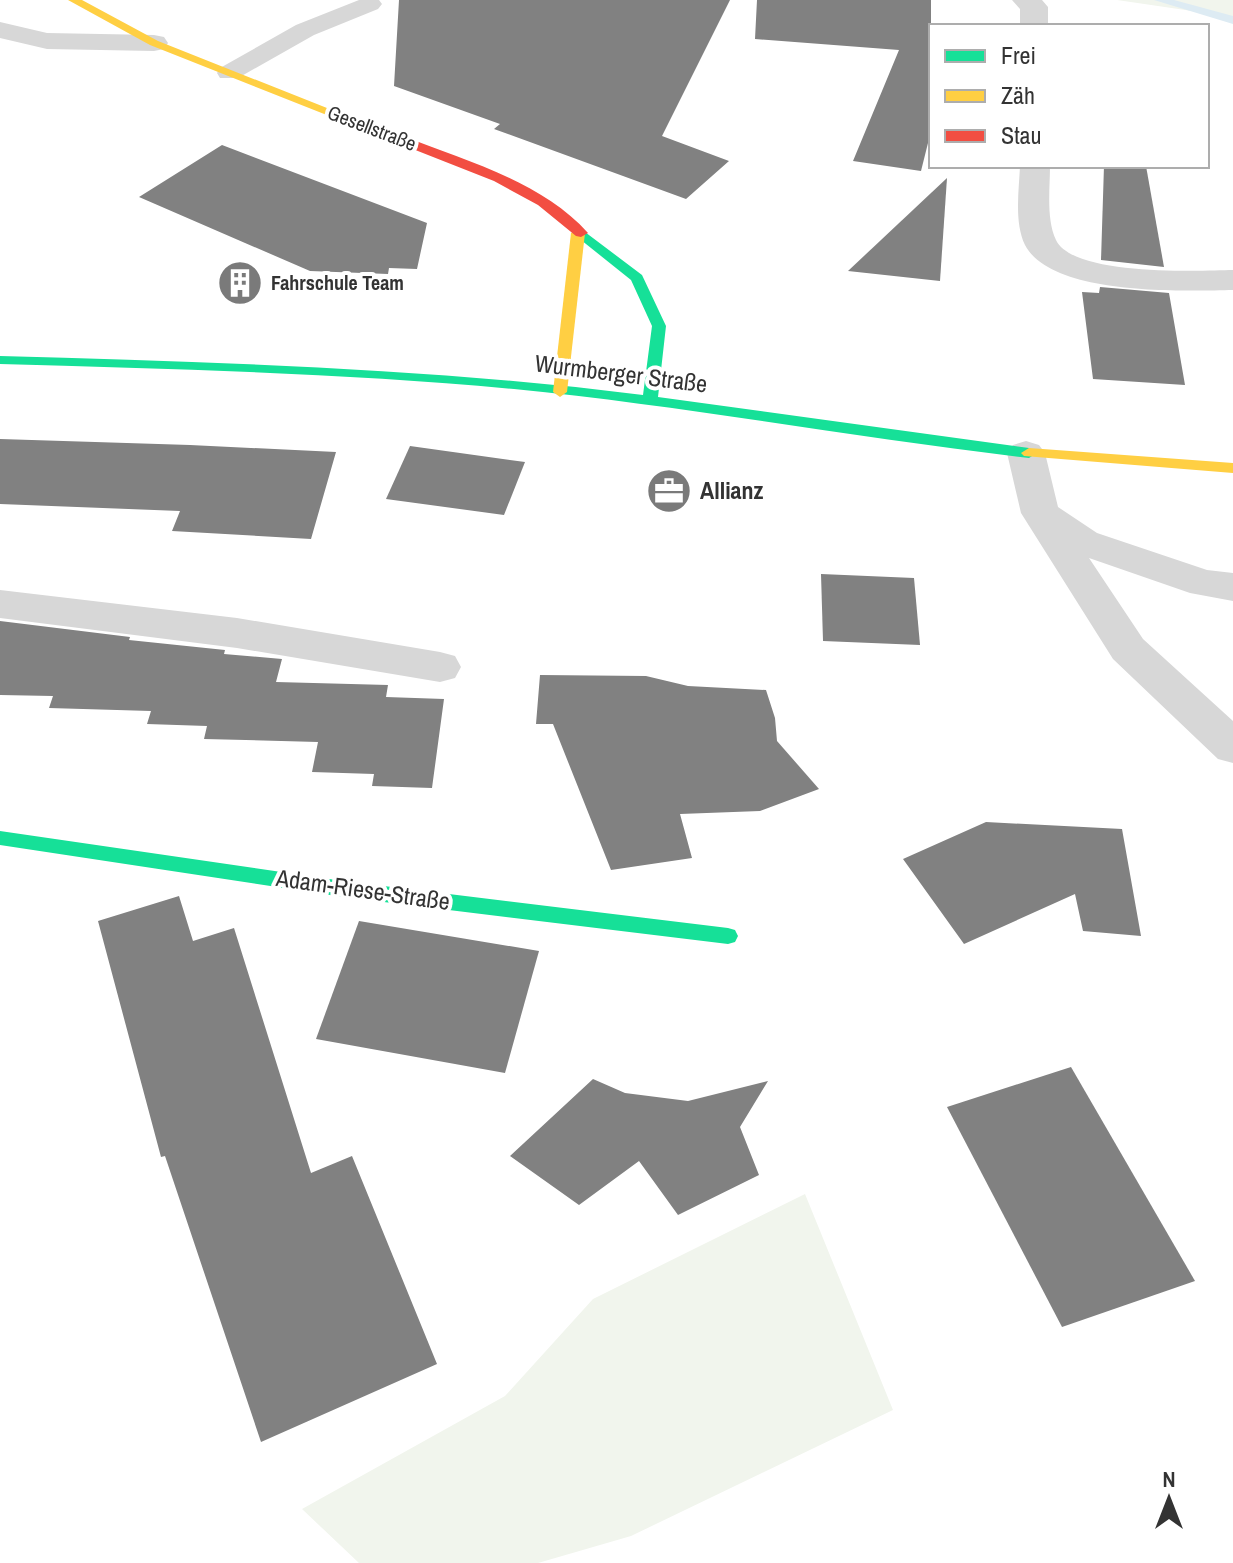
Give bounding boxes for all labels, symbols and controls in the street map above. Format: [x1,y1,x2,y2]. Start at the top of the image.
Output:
legend [929,24,1209,168]
text: Frei [1001,39,1036,71]
text: Zäh [1001,79,1035,111]
street label: Gesellstraße [324,98,420,157]
text: Stau [1001,119,1042,151]
building icon: Fahrschule Team [216,259,264,307]
place label: Fahrschule Team [271,269,404,296]
street label: Wurmberger Straße [533,347,709,399]
office icon: Allianz [645,467,693,515]
place label: Allianz [700,474,764,506]
street label: Adam-Riese-Straße [273,861,452,917]
north arrow [1129,1459,1209,1539]
text: N [1162,1464,1176,1494]

